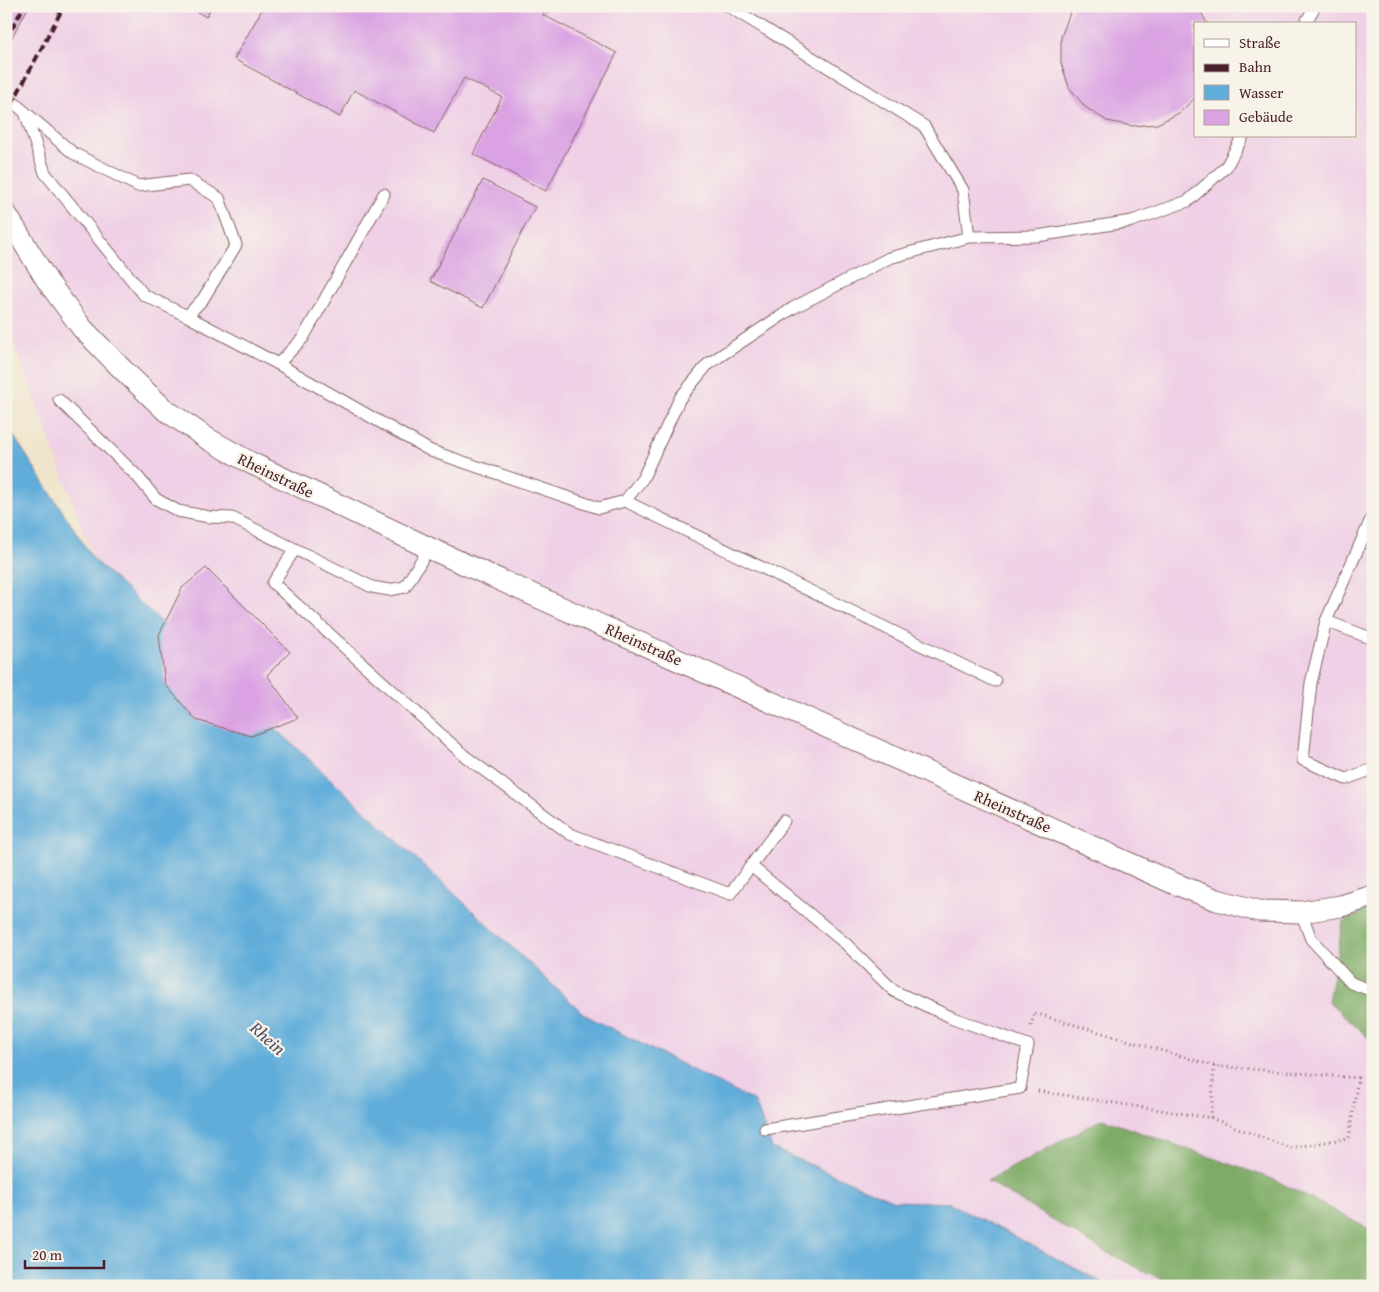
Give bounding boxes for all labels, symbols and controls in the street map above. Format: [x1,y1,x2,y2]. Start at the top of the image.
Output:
legend [1194,22,1356,138]
text: Straße [1239,32,1281,53]
text: Bahn [1239,56,1272,77]
text: Wasser [1239,82,1283,103]
text: Gebäude [1239,106,1293,127]
street label: Rheinstraße [234,446,318,504]
street label: Rheinstraße [602,616,686,672]
street label: Rheinstraße [971,783,1055,839]
water label: Rhein [243,1014,292,1061]
scale bar [25,1237,104,1269]
text: 20 m [32,1244,63,1265]

